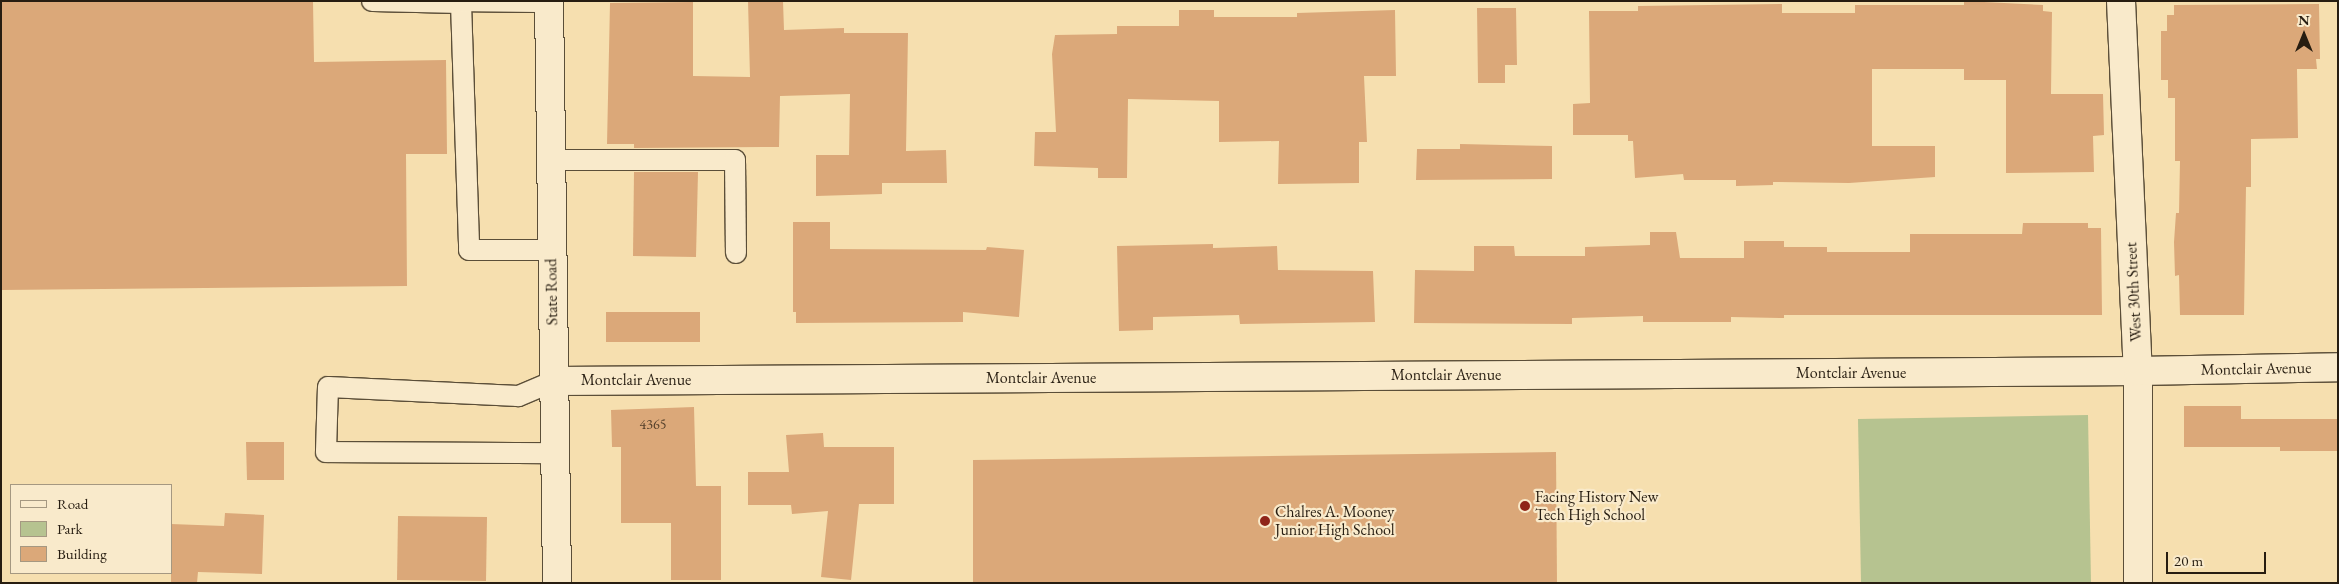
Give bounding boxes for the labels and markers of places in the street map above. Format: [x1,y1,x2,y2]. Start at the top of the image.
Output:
place label: Facing History New Tech High School [1535,487,1659,525]
marker: Facing History New Tech High School [1519,500,1531,512]
place label: Chalres A. Mooney Junior High School [1275,502,1395,540]
marker: Chalres A. Mooney Junior High School [1259,515,1271,527]

